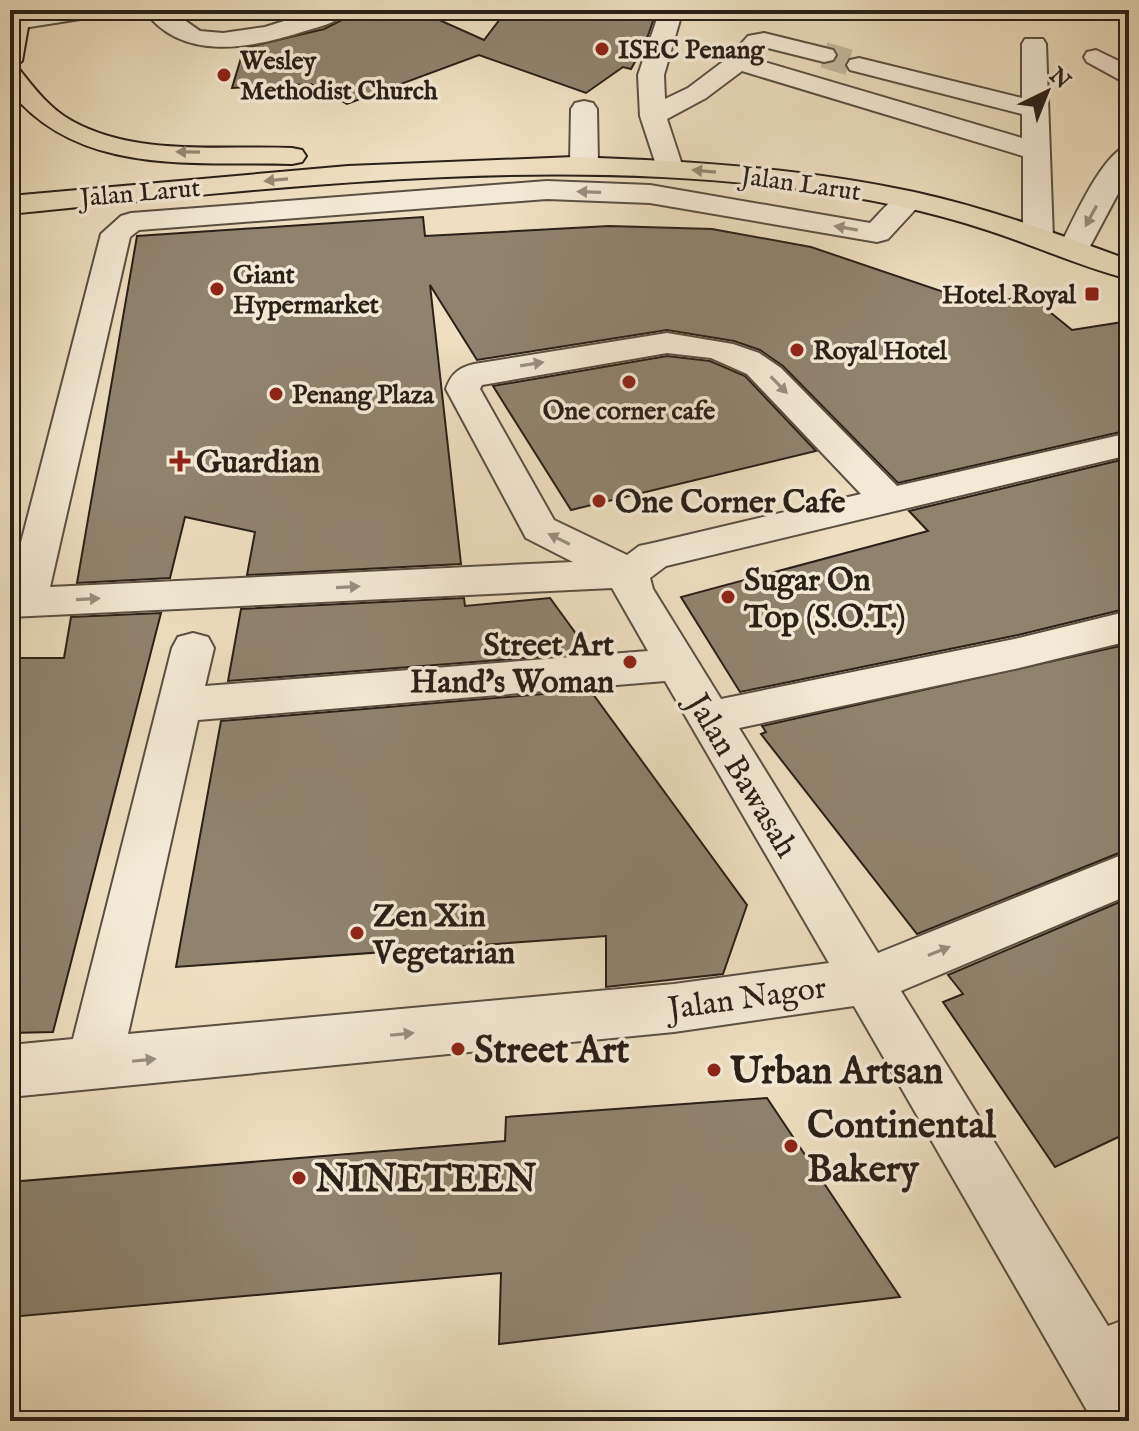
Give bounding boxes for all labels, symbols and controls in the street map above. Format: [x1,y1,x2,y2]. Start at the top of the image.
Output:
place label: ISEC Penang [618,34,765,67]
marker: ISEC Penang [593,40,611,58]
place label: Wesley Methodist Church [239,45,439,108]
north arrow [1007,52,1087,132]
text: N [1042,61,1076,96]
marker: Wesley Methodist Church [215,66,233,84]
one-way arrow [175,145,200,158]
street label: Jalan Larut [736,159,863,209]
one-way arrow [691,164,716,177]
street label: Jalan Larut [76,172,202,215]
one-way arrow [263,173,288,186]
one-way arrow [576,185,601,198]
one-way arrow [1084,204,1097,227]
one-way arrow [833,221,858,233]
place label: Giant Hypermarket [233,259,379,322]
place label: Hotel Royal [942,279,1077,312]
marker: Giant Hypermarket [208,280,226,298]
marker: Hotel Royal [1083,285,1101,303]
place label: Royal Hotel [813,335,948,368]
marker: Royal Hotel [788,341,806,359]
one-way arrow [520,358,545,370]
marker: One corner cafe [620,373,638,391]
one-way arrow [769,375,788,394]
place label: Penang Plaza [292,379,435,412]
marker: Penang Plaza [267,385,285,403]
place label: One corner cafe [543,395,715,428]
place label: Guardian [196,443,320,484]
marker: Guardian [171,452,189,470]
place label: One Corner Cafe [615,483,846,524]
marker: One Corner Cafe [590,492,608,510]
one-way arrow [548,532,571,546]
place label: Sugar On Top (S.O.T.) [743,561,905,639]
one-way arrow [336,580,361,593]
marker: Sugar On Top (S.O.T.) [719,588,737,606]
one-way arrow [76,592,101,605]
place label: Street Art Hand's Woman [410,626,614,704]
marker: Street Art Hand's Woman [621,653,639,671]
street label: Jalan Bawasah [674,684,806,866]
place label: Zen Xin Vegetarian [372,897,515,975]
marker: Zen Xin Vegetarian [348,924,366,942]
one-way arrow [927,945,951,958]
street label: Jalan Nagor [663,968,829,1031]
one-way arrow [390,1028,415,1041]
place label: Street Art [474,1028,629,1076]
marker: Street Art [449,1040,467,1058]
place label: Urban Artsan [730,1049,943,1097]
one-way arrow [131,1053,156,1066]
marker: Urban Artsan [705,1061,723,1079]
place label: Continental Bakery [807,1103,996,1195]
marker: Continental Bakery [782,1137,800,1155]
place label: NINETEEN [314,1157,537,1205]
marker: NINETEEN [290,1169,308,1187]

